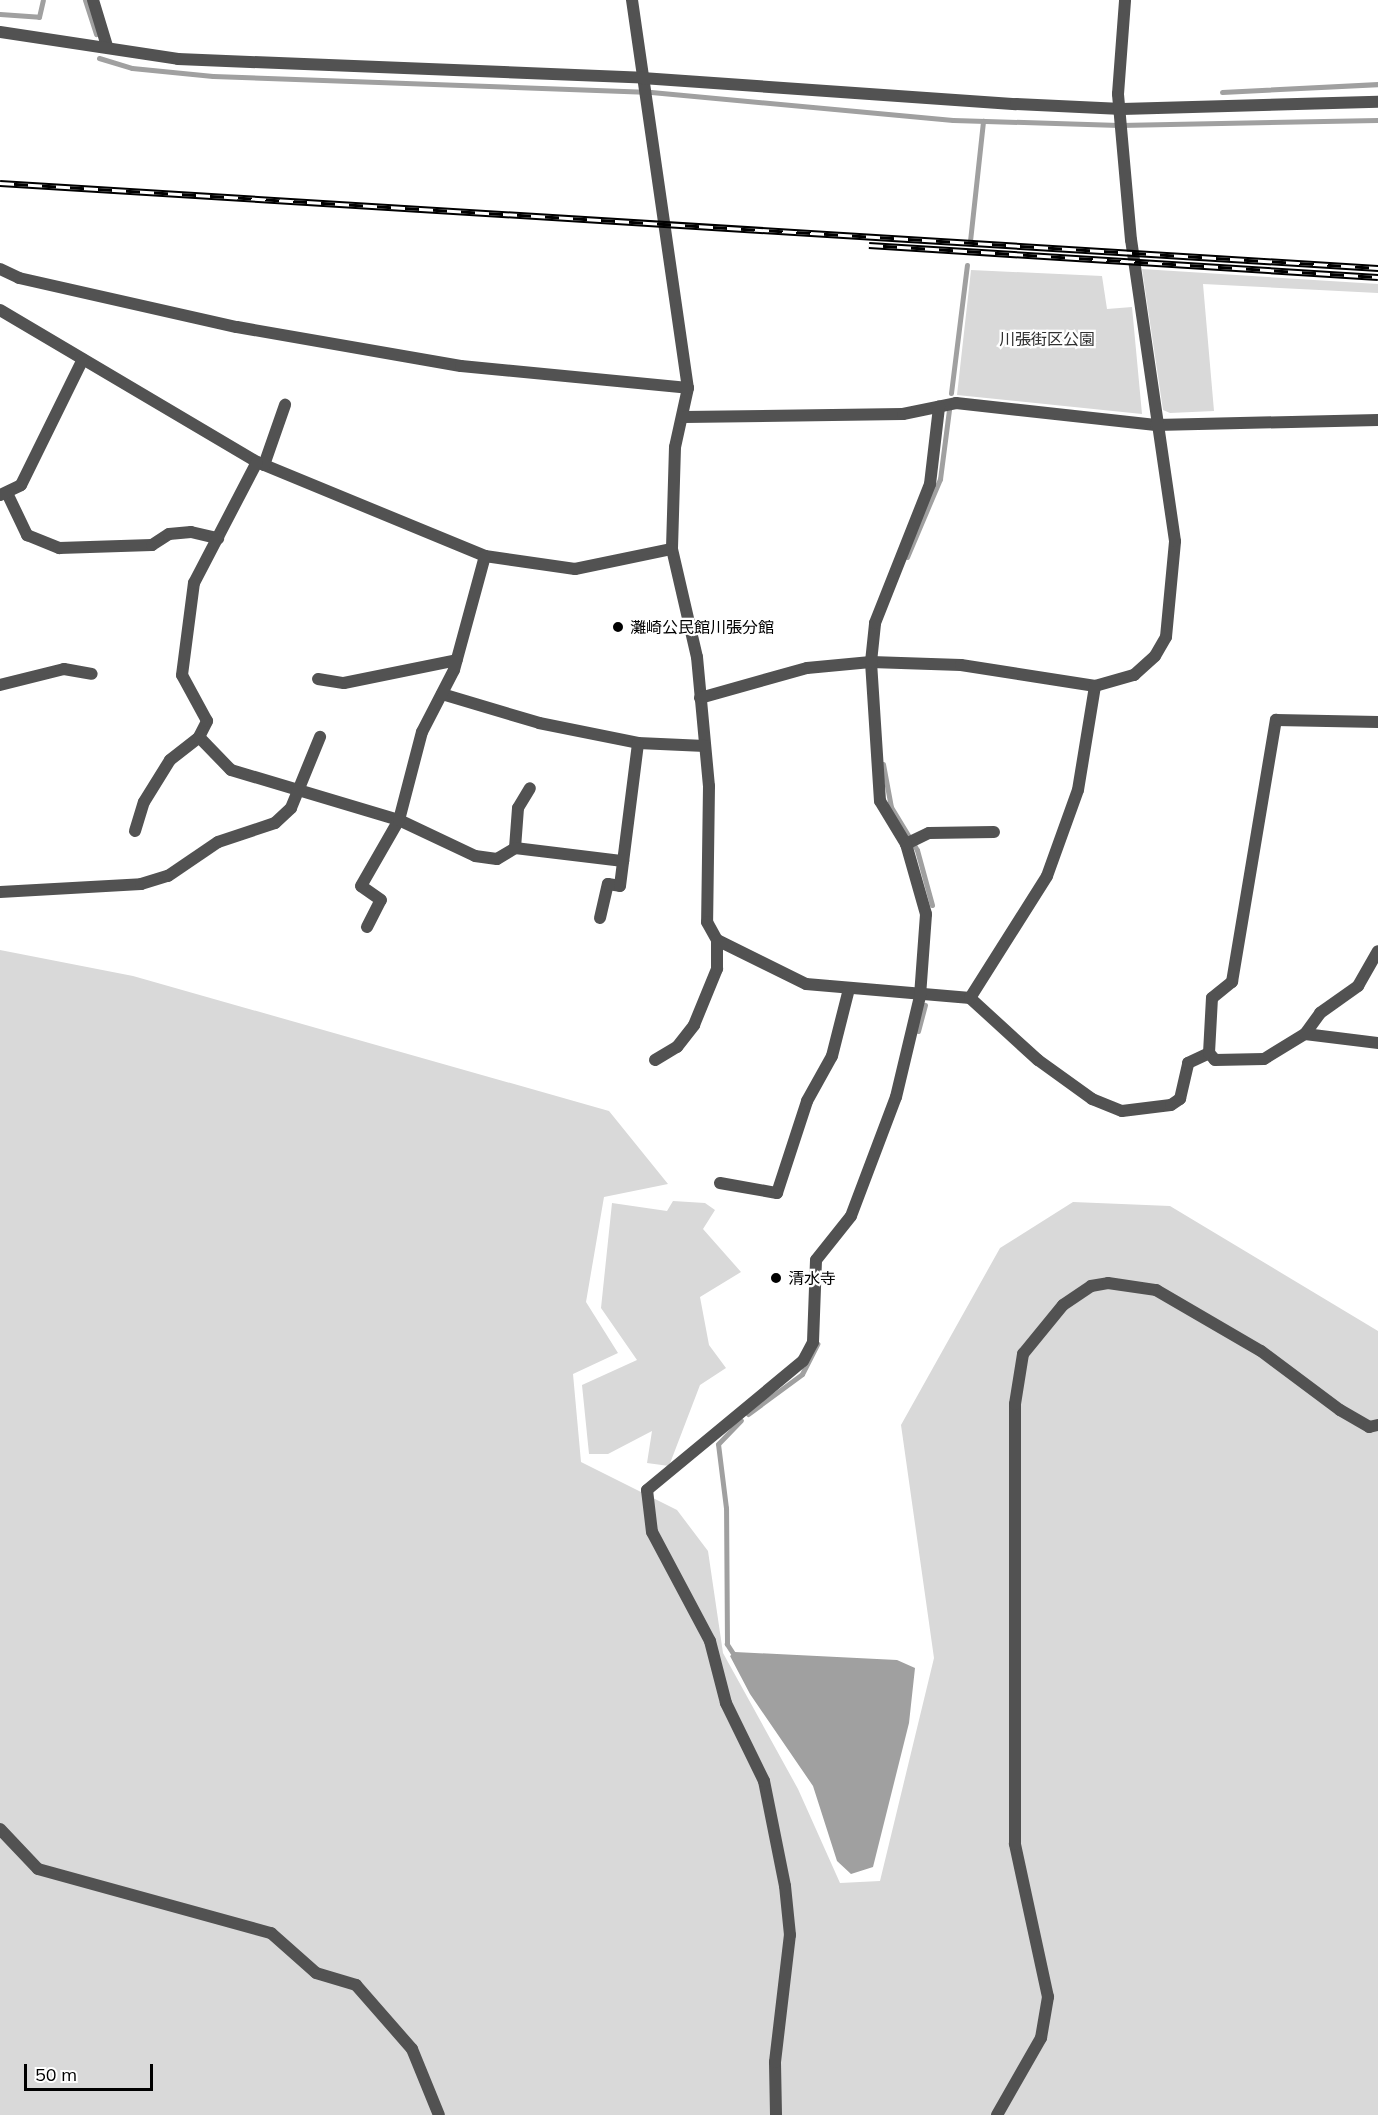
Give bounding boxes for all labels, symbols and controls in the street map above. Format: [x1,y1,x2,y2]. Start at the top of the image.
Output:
park label: 川張街区公園 [999,329,1095,349]
place label: 灘崎公民館川張分館 [630,617,774,637]
marker: 灘崎公民館川張分館 [611,620,625,634]
place label: 清水寺 [788,1268,836,1288]
marker: 清水寺 [769,1271,783,1285]
scale bar [27,2052,156,2090]
text: 50 m [35,2063,77,2086]

